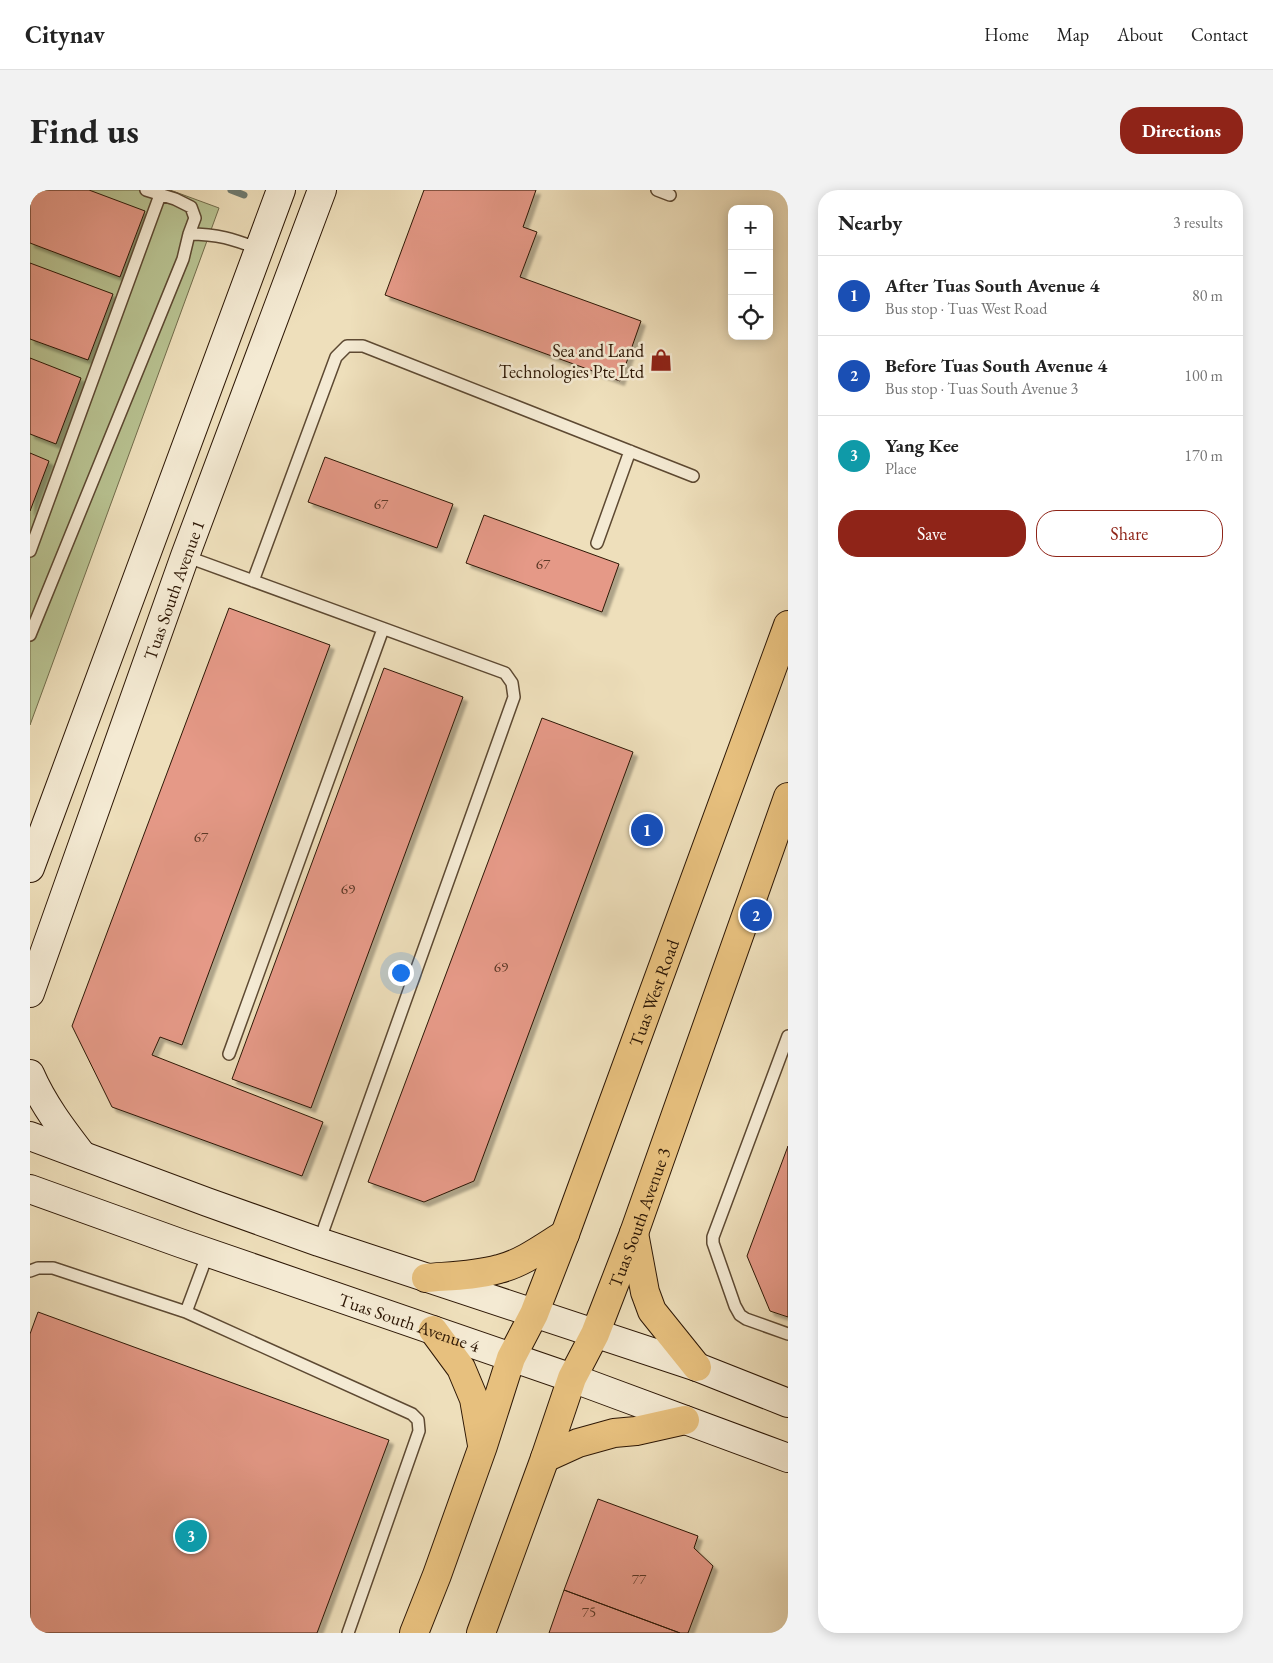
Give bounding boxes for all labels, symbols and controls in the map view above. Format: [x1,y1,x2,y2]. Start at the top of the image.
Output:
text: Citynav [25,19,105,50]
text: Home [984,23,1029,46]
text: Map [1057,23,1089,46]
text: About [1117,23,1163,46]
text: Contact [1191,23,1248,46]
button: Directions [1120,107,1243,154]
text: Find us [30,108,139,153]
map controls [728,205,773,340]
button: + [728,205,773,250]
text: Nearby [838,209,902,236]
text: 3 results [1173,212,1223,233]
button: − [728,250,773,295]
text: After Tuas South Avenue 4 [885,273,1100,298]
text: 1 [850,285,858,306]
text: 80 m [1192,285,1223,306]
button: locate [728,295,773,340]
text: Bus stop · Tuas West Road [885,298,1047,319]
place label: Sea and Land Technologies Pte Ltd [499,339,645,383]
shop icon: Sea and Land Technologies Pte Ltd [648,347,674,373]
text: Before Tuas South Avenue 4 [885,353,1107,378]
text: 2 [850,365,858,386]
text: 100 m [1184,365,1223,386]
text: Bus stop · Tuas South Avenue 3 [885,378,1078,399]
text: Yang Kee [885,433,959,458]
text: 3 [850,445,858,466]
text: 170 m [1184,445,1223,466]
text: Place [885,458,917,479]
house number: 67 [374,494,389,513]
button: Save [838,510,1026,557]
button: Share [1036,510,1223,557]
street label: Tuas South Avenue 1 [138,516,209,663]
house number: 67 [536,554,551,573]
pin: 1 [631,811,663,849]
house number: 67 [194,827,209,846]
house number: 69 [341,879,355,898]
pin: 2 [740,896,772,934]
street label: Tuas West Road [623,935,684,1050]
house number: 69 [494,957,508,976]
your location [388,960,414,986]
street label: Tuas South Avenue 3 [603,1144,675,1291]
street label: Tuas South Avenue 4 [336,1287,483,1357]
pin: 3 [175,1517,207,1555]
house number: 77 [632,1569,647,1588]
house number: 75 [582,1602,596,1621]

